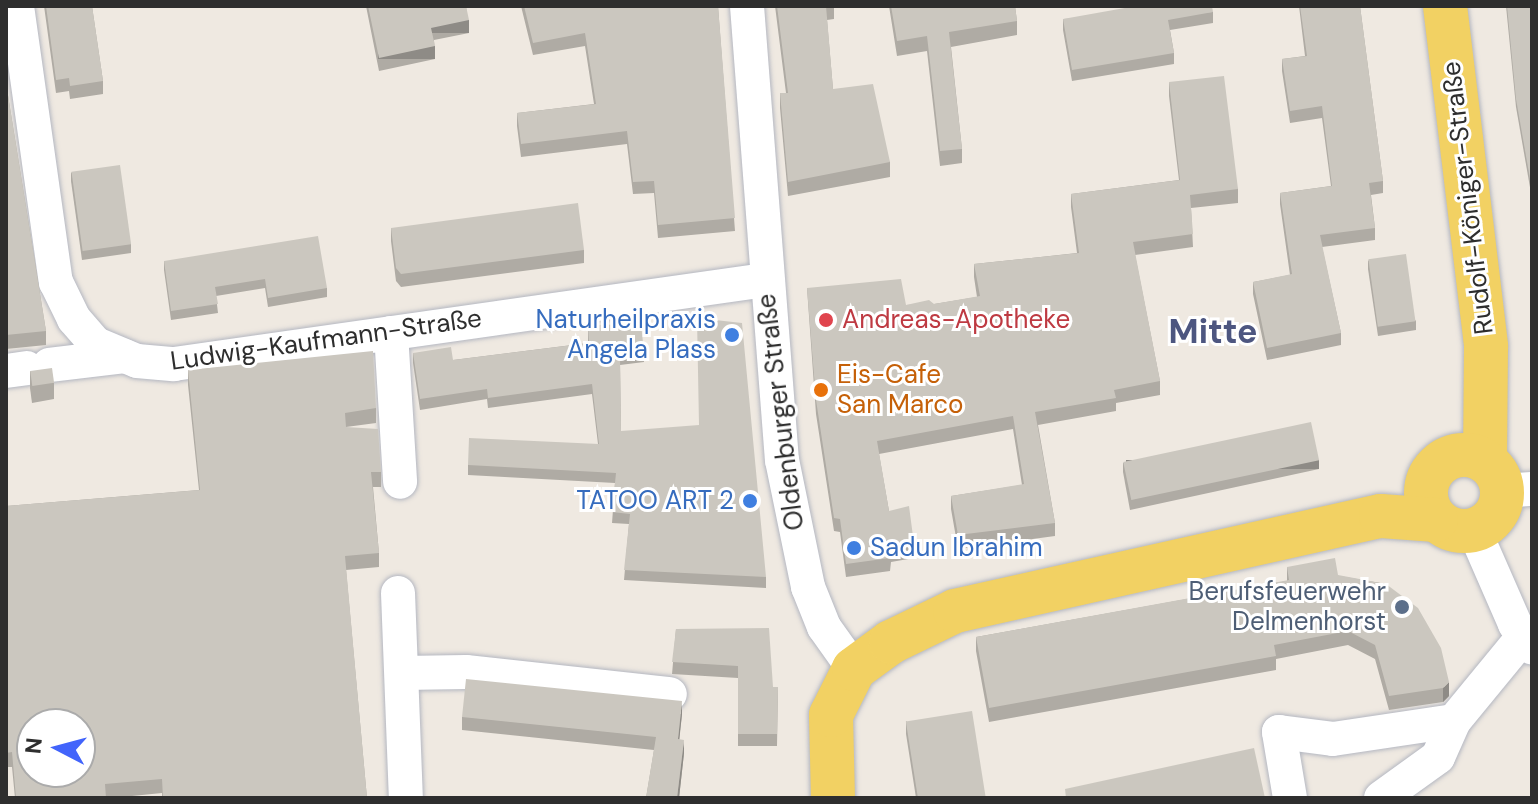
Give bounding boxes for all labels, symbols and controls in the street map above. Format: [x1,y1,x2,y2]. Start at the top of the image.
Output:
street label: Rudolf-Königer-Straße [1436,60,1500,336]
street label: Oldenburger Straße [751,292,811,532]
street label: Ludwig-Kaufmann-Straße [168,303,484,377]
place label: Naturheilpraxis Angela Plass [536,304,716,366]
place label: Andreas-Apotheke [842,304,1070,336]
marker: Andreas-Apotheke [817,311,835,329]
district label: Mitte [1169,312,1257,352]
marker: Naturheilpraxis Angela Plass [723,326,741,344]
place label: Eis-Cafe San Marco [837,359,963,420]
marker: Eis-Cafe San Marco [812,381,830,399]
place label: TATOO ART 2 [576,485,734,517]
marker: TATOO ART 2 [741,492,759,510]
place label: Sadun Ibrahim [870,532,1043,564]
marker: Sadun Ibrahim [845,539,863,557]
place label: Berufsfeuerwehr Delmenhorst [1189,576,1386,638]
marker: Berufsfeuerwehr Delmenhorst [1393,598,1411,616]
north arrow [16,708,96,788]
text: N [18,736,49,755]

